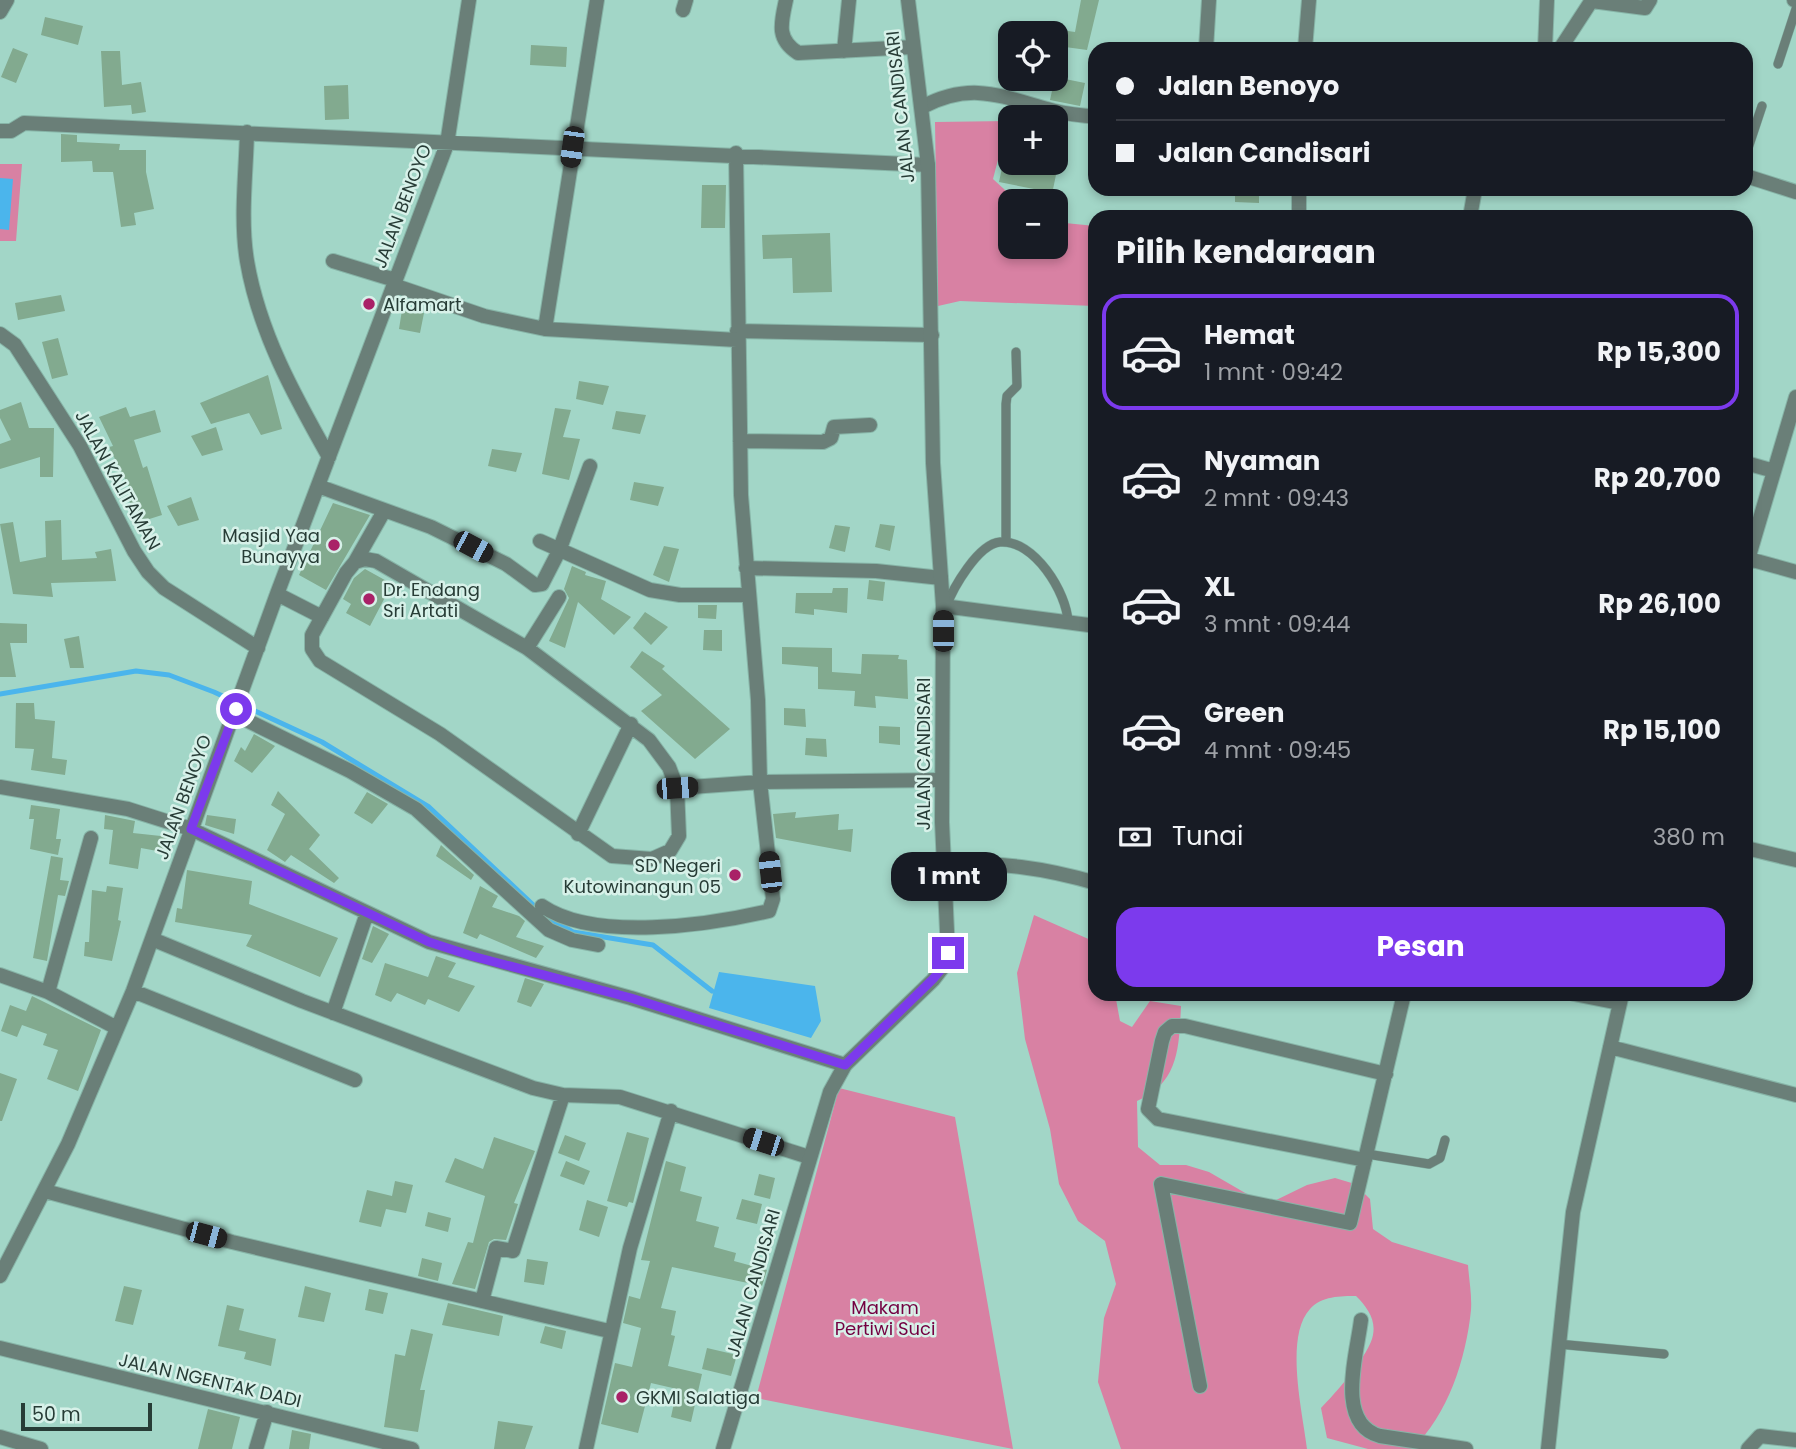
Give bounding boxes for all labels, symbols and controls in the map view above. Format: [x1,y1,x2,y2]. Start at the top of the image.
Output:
map controls [998,21,1068,259]
button: locate [998,21,1068,91]
street label: JALAN CANDISARI [880,30,920,184]
text: Jalan Benoyo [1158,68,1339,104]
button: + [998,105,1068,175]
car [559,125,586,169]
text: Jalan Candisari [1158,135,1370,171]
street label: JALAN BENOYO [367,140,437,272]
button: − [998,189,1068,259]
text: Pilih kendaraan [1116,229,1376,274]
place label: Alfamart [383,292,462,317]
marker: Alfamart [361,296,377,312]
text: Hemat [1204,317,1295,353]
icon: car [1120,321,1183,384]
text: Rp 15,300 [1597,334,1721,370]
text: 1 mnt · 09:42 [1204,356,1343,388]
street label: JALAN KALITAMAN [69,406,167,554]
text: Nyaman [1204,443,1320,479]
icon: car [1120,447,1183,510]
text: Rp 20,700 [1594,460,1721,496]
text: 2 mnt · 09:43 [1204,482,1349,514]
place label: Masjid Yaa Bunayya [222,523,320,569]
car [450,528,497,566]
marker: Masjid Yaa Bunayya [326,537,342,553]
text: XL [1204,569,1235,605]
icon: car [1120,573,1183,636]
place label: Dr. Endang Sri Artati [383,577,480,623]
text: Rp 26,100 [1598,586,1721,622]
marker: Dr. Endang Sri Artati [361,591,377,607]
text: 3 mnt · 09:44 [1204,608,1350,640]
car [933,610,954,652]
street label: JALAN CANDISARI [911,678,936,830]
route start [220,693,252,725]
text: Green [1204,695,1285,731]
icon: car [1120,699,1183,762]
text: Rp 15,100 [1603,712,1721,748]
street label: JALAN BENOYO [149,731,217,863]
text: 4 mnt · 09:45 [1204,734,1351,766]
car [656,776,699,800]
icon: cash [1116,818,1154,856]
text: Tunai [1172,818,1243,854]
text: 380 m [1653,821,1725,853]
car [758,850,783,894]
callout: 1 mnt [890,852,1006,900]
place label: SD Negeri Kutowinangun 05 [564,853,721,899]
text: 1 mnt [918,860,980,892]
marker: SD Negeri Kutowinangun 05 [727,867,743,883]
button: Pesan [1116,907,1725,987]
route end [932,937,964,969]
car [740,1126,787,1158]
street label: JALAN CANDISARI [720,1206,786,1360]
car [183,1219,230,1251]
park label: Makam Pertiwi Suci [835,1295,935,1341]
street label: JALAN NGENTAK DADI [116,1347,304,1413]
place label: GKMI Salatiga [636,1385,760,1410]
marker: GKMI Salatiga [614,1389,630,1405]
scale bar [21,1400,152,1432]
text: 50 m [32,1401,81,1428]

